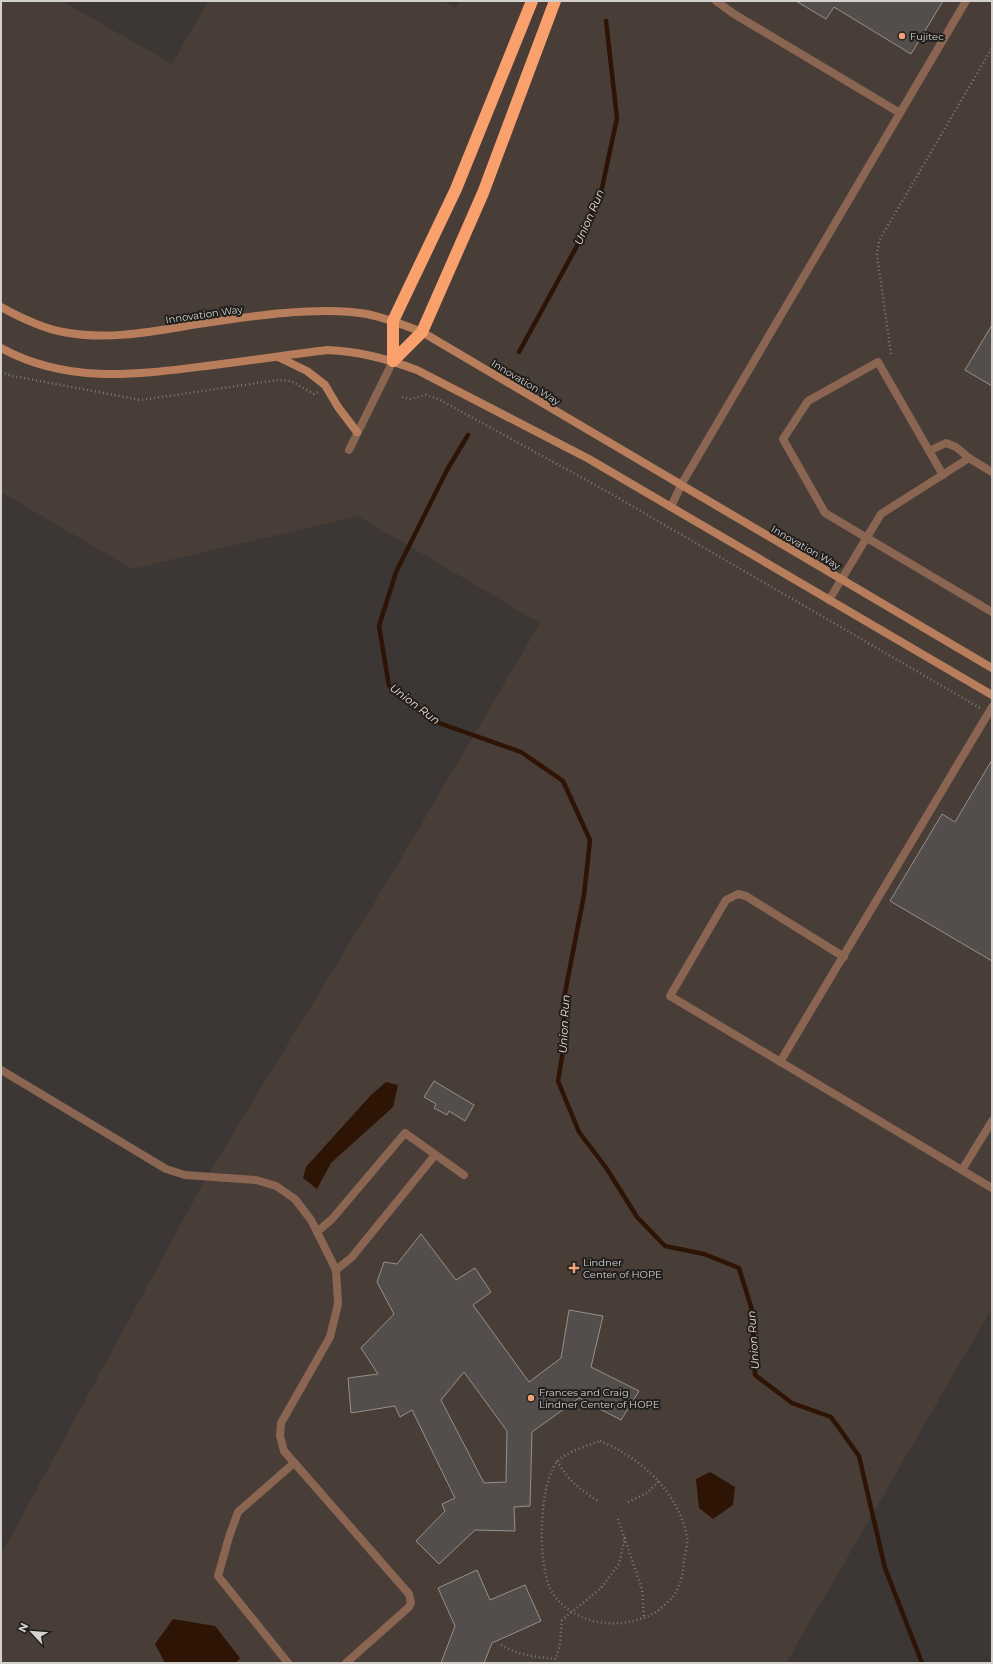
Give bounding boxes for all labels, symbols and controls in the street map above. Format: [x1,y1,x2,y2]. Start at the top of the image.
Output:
place label: Fujitec [910,30,944,43]
marker: Fujitec [897,31,907,41]
water label: Union Run [571,187,607,247]
street label: Innovation Way [165,303,244,326]
street label: Innovation Way [489,357,563,408]
street label: Innovation Way [769,522,843,573]
water label: Union Run [387,681,443,727]
water label: Union Run [555,994,573,1054]
place label: Lindner Center of HOPE [583,1256,662,1281]
marker: Lindner Center of HOPE [568,1262,580,1274]
water label: Union Run [744,1310,762,1370]
place label: Frances and Craig Lindner Center of HOPE [539,1386,660,1411]
marker: Frances and Craig Lindner Center of HOPE [526,1393,536,1403]
north arrow [12,1612,52,1652]
text: N [15,1621,31,1635]

